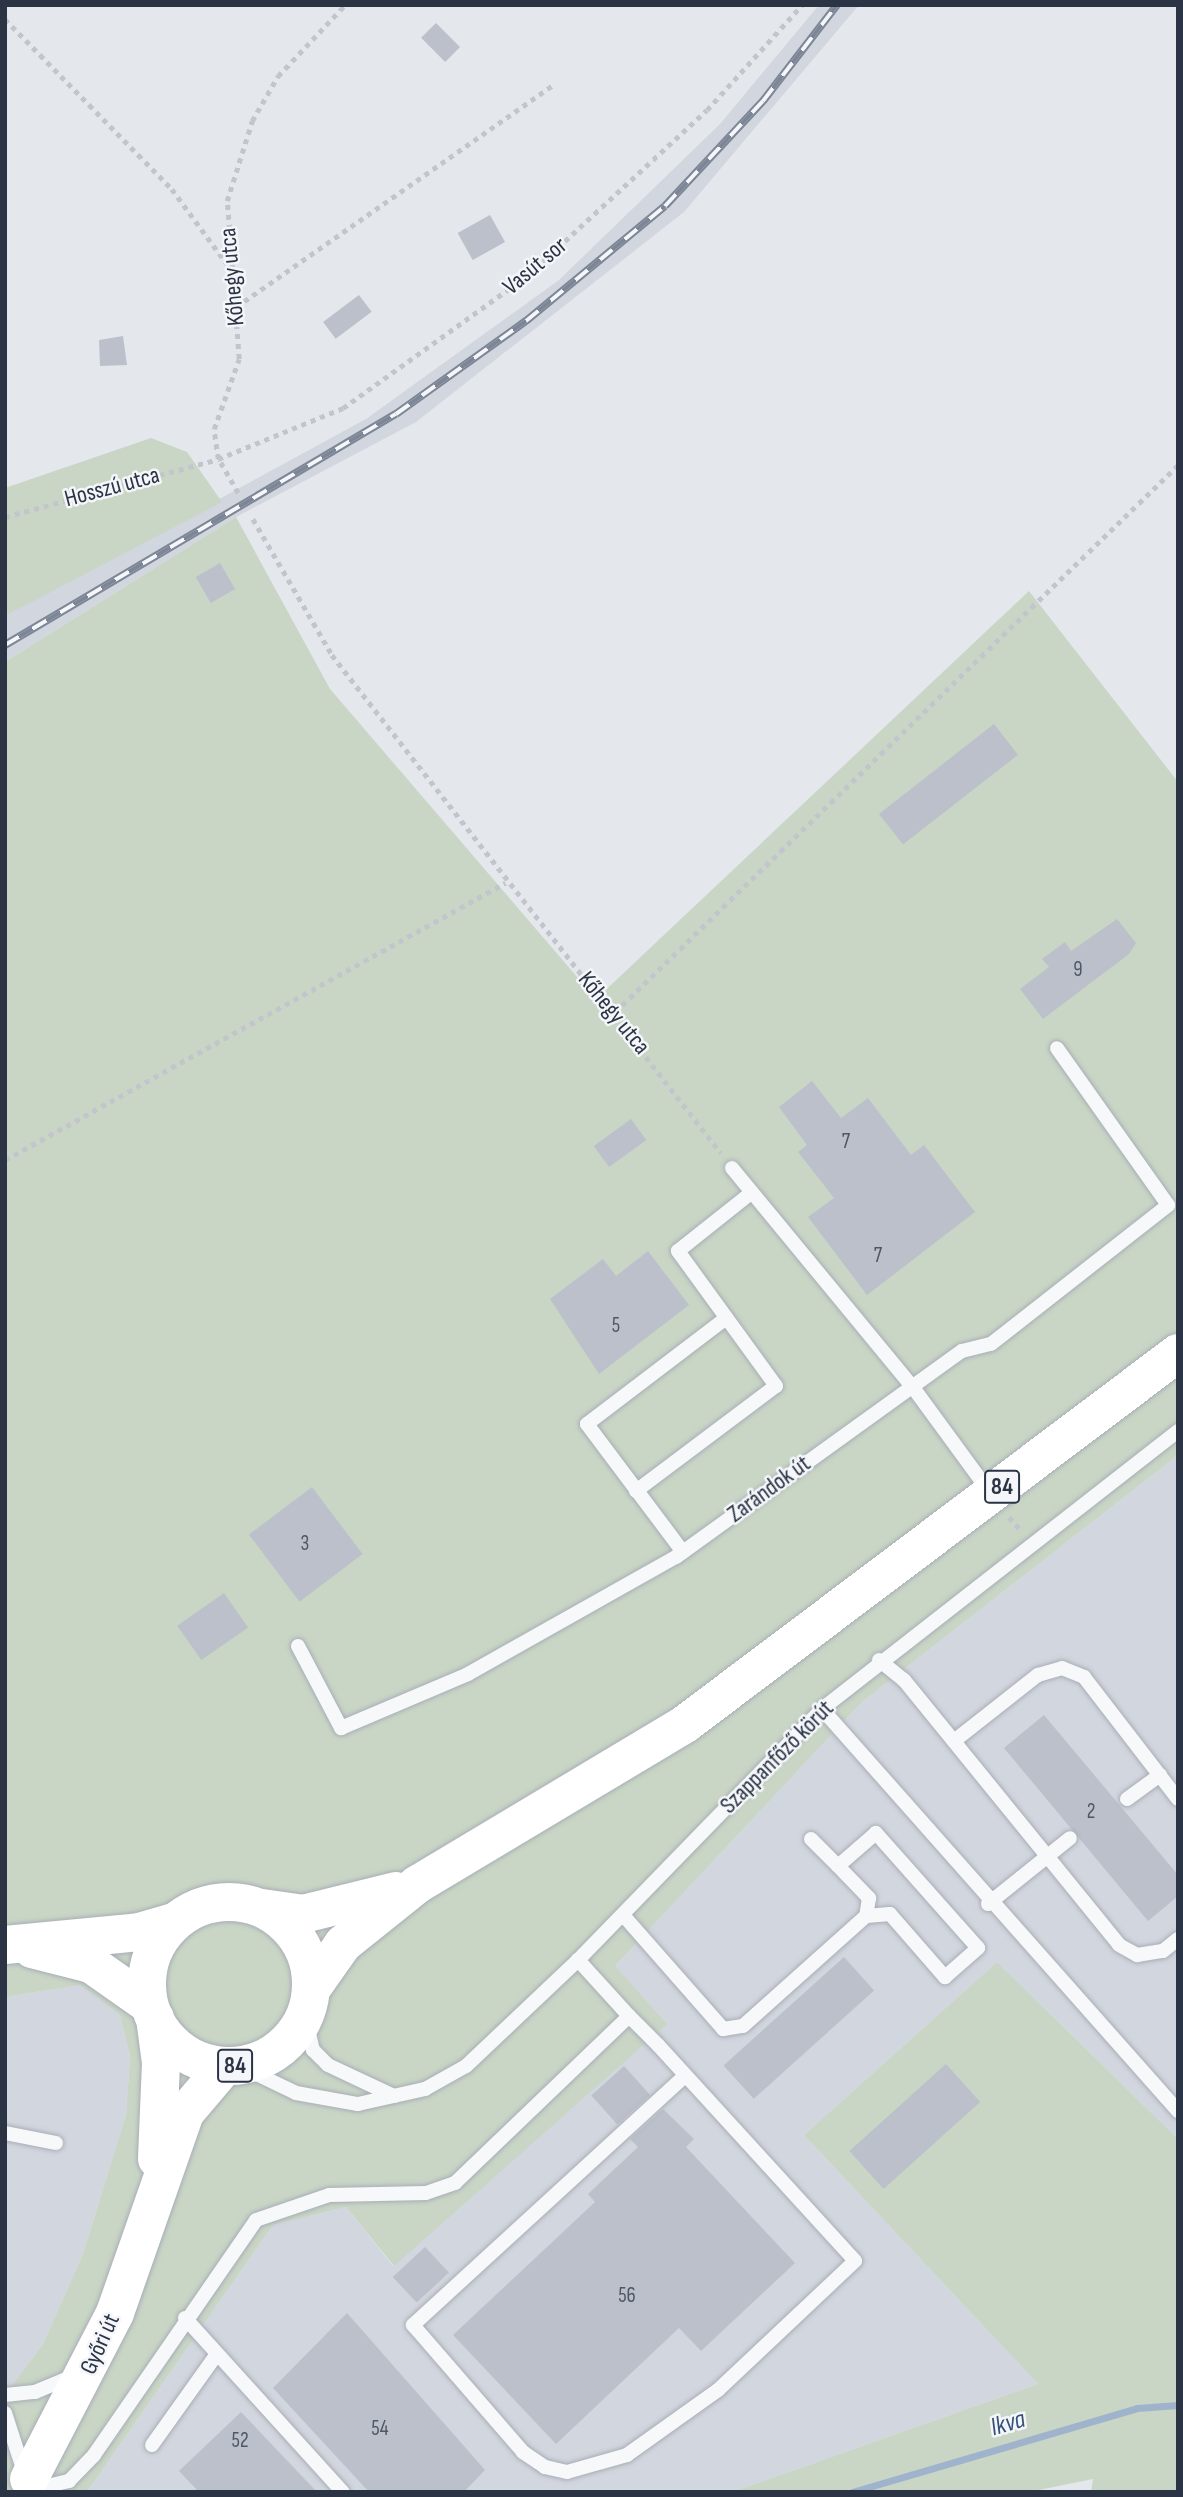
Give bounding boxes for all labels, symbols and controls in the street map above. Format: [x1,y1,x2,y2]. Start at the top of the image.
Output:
street label: Kőhegy utca [213,227,251,327]
street label: Vasút sor [497,231,573,301]
street label: Hosszú utca [61,461,163,513]
house number: 9 [1073,957,1083,983]
street label: Kőhegy utca [572,966,656,1060]
house number: 7 [842,1129,850,1155]
house number: 7 [874,1243,882,1269]
house number: 5 [612,1313,620,1339]
street label: Zarándok út [722,1449,816,1529]
road number: 84 [983,1468,1021,1506]
house number: 3 [301,1531,309,1557]
street label: Szappanfőző körút [714,1694,840,1820]
house number: 2 [1087,1799,1095,1825]
road number: 84 [216,2047,254,2086]
house number: 56 [618,2283,636,2309]
street label: Győri út [74,2309,126,2379]
water label: Ikva [987,2404,1029,2444]
house number: 54 [371,2416,389,2442]
house number: 52 [231,2428,249,2454]

